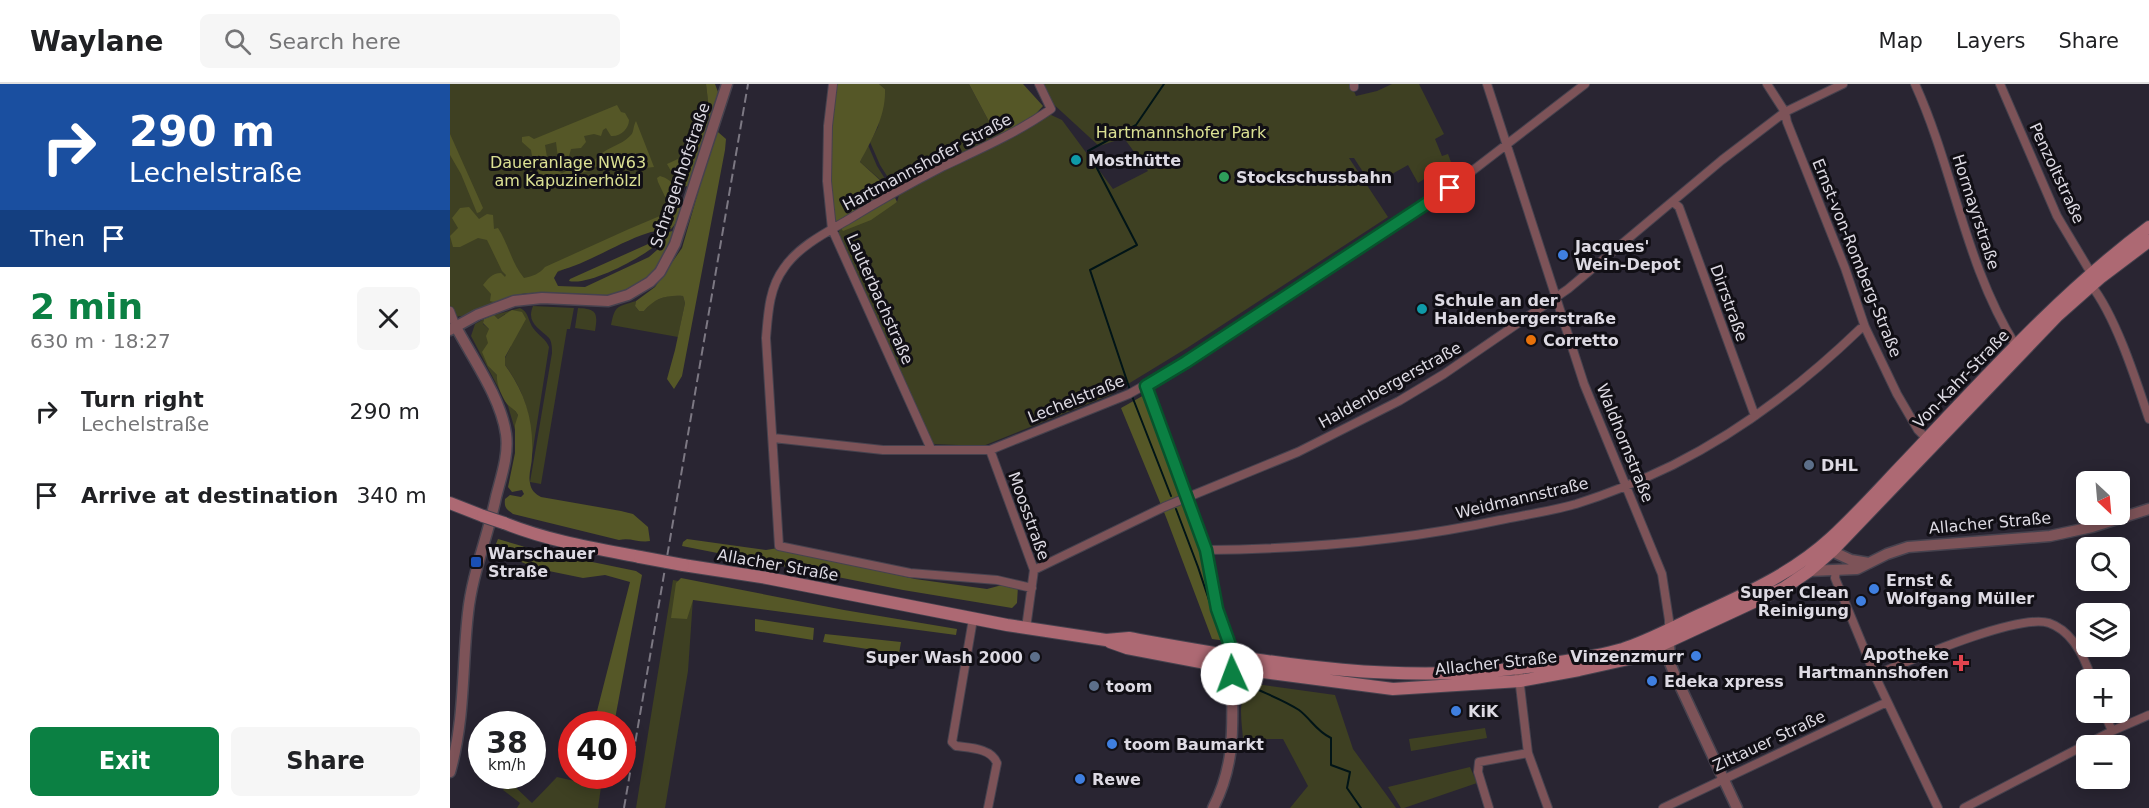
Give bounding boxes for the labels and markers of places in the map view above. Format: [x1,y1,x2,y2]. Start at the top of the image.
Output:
place label: Mosthütte [1088,151,1181,170]
marker: Mosthütte [1069,153,1083,167]
pin [1424,162,1475,213]
place label: Stockschussbahn [1236,168,1392,187]
marker: Stockschussbahn [1217,170,1231,184]
place label: Jacques' Wein-Depot [1574,237,1681,274]
marker: Jacques' Wein-Depot [1556,248,1570,262]
place label: Schule an der Haldenbergerstraße [1434,291,1616,328]
marker: Schule an der Haldenbergerstraße [1415,302,1429,316]
place label: Corretto [1543,331,1619,350]
marker: Corretto [1524,333,1538,347]
place label: DHL [1821,456,1858,475]
marker: DHL [1802,458,1816,472]
place label: Warschauer Straße [488,544,595,581]
marker: Warschauer Straße [469,555,483,569]
place label: Ernst & Wolfgang Müller [1886,571,2034,608]
marker: Ernst & Wolfgang Müller [1867,582,1881,596]
place label: Super Clean Reinigung [1740,583,1849,620]
marker: Super Clean Reinigung [1854,594,1868,608]
place label: Apotheke Hartmannshofen [1798,645,1949,682]
place label: Vinzenzmurr [1570,647,1684,666]
place label: Super Wash 2000 [865,648,1023,667]
marker: Vinzenzmurr [1689,649,1703,663]
marker: Super Wash 2000 [1028,650,1042,664]
marker: Apotheke Hartmannshofen [1954,656,1968,670]
place label: Edeka xpress [1664,672,1784,691]
marker: Edeka xpress [1645,674,1659,688]
place label: toom [1106,677,1152,696]
marker: toom [1087,679,1101,693]
place label: KiK [1468,702,1499,721]
marker: KiK [1449,704,1463,718]
place label: toom Baumarkt [1124,735,1264,754]
marker: toom Baumarkt [1105,737,1119,751]
place label: Rewe [1092,770,1141,789]
marker: Rewe [1073,772,1087,786]

